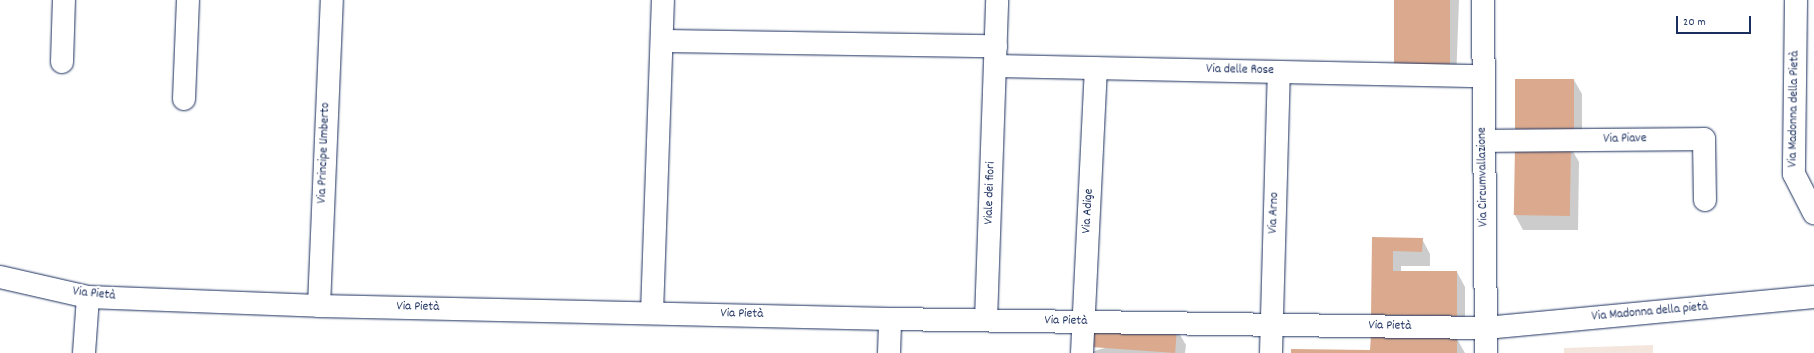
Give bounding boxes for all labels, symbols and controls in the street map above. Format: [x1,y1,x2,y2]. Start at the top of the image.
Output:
scale bar [1678,8,1753,34]
text: 20 m [1683,14,1706,31]
street label: Via Madonna della Pietà [1786,50,1804,168]
street label: Via delle Rose [1206,63,1274,79]
street label: Via Principe Umberto [315,102,335,204]
street label: Via Circumvallazione [1475,127,1493,227]
street label: Via Piave [1603,132,1647,148]
street label: Viale dei fiori [982,161,1000,225]
street label: Via Adige [1080,188,1098,234]
street label: Via Arno [1266,192,1284,234]
street label: Via Pietà [72,285,116,305]
street label: Via Pietà [396,300,440,316]
street label: Via Madonna della pietà [1591,300,1709,326]
street label: Via Pietà [720,307,764,323]
street label: Via Pietà [1044,314,1088,330]
street label: Via Pietà [1368,319,1412,335]

